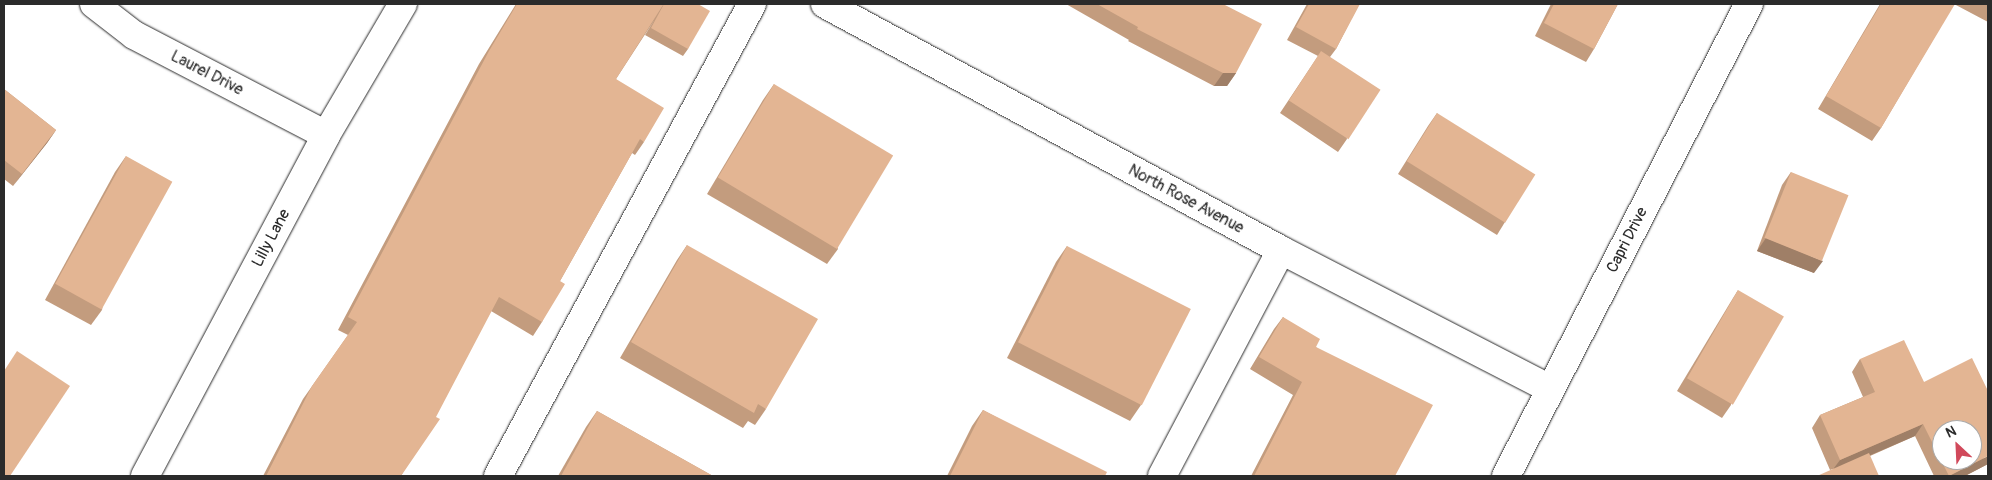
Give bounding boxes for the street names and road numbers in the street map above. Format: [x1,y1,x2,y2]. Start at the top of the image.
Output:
street label: Laurel Drive [167,47,247,99]
street label: North Rose Avenue [1125,160,1247,238]
street label: Capri Drive [1602,204,1652,276]
street label: Lilly Lane [248,206,294,270]

